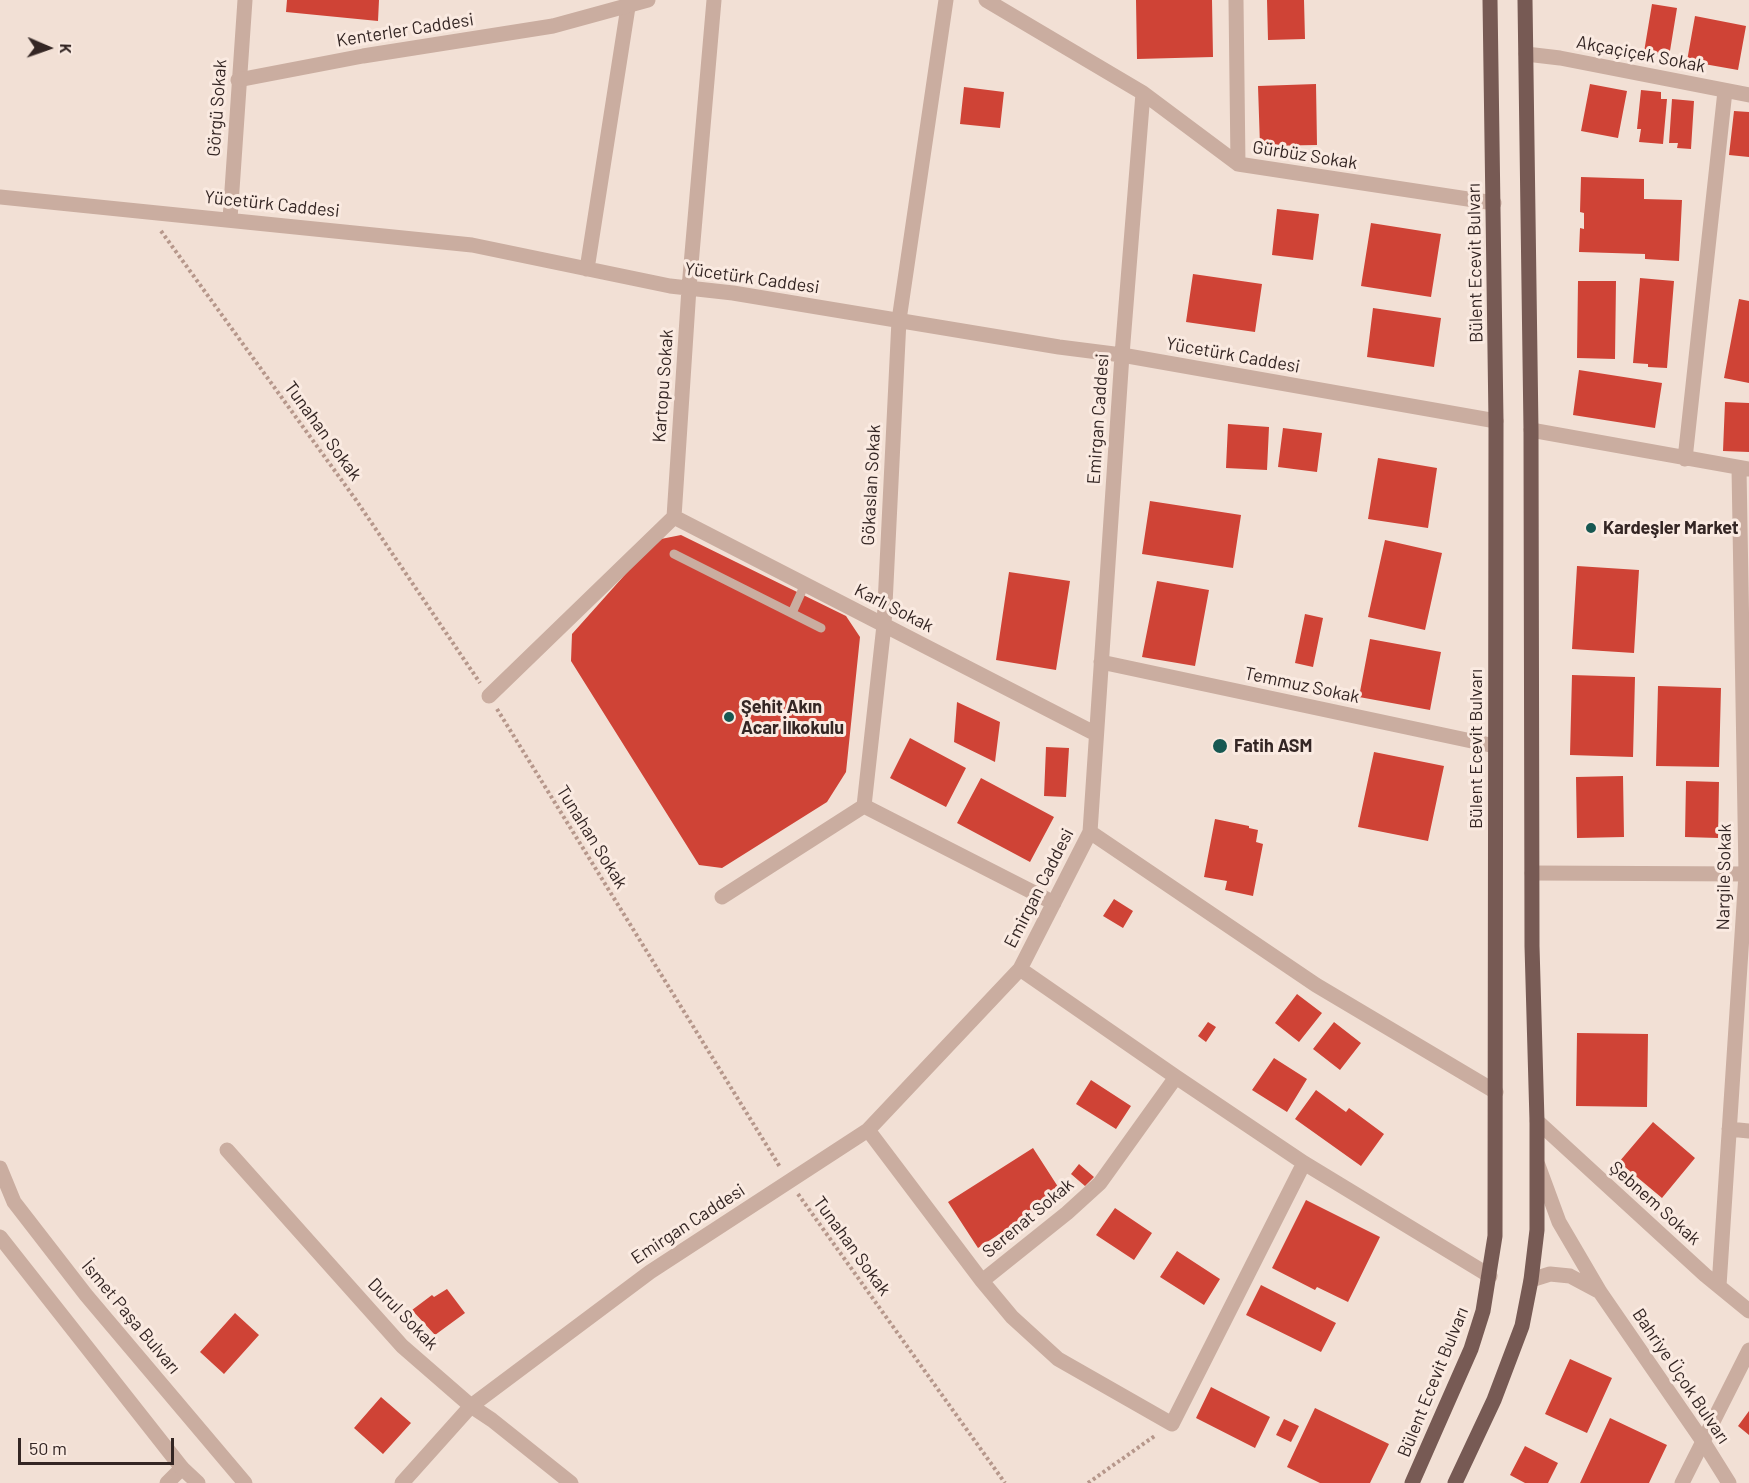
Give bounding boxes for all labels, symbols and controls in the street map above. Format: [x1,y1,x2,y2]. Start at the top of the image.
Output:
street label: Kenterler Caddesi [335,8,475,52]
north arrow [18,18,78,78]
street label: Akçaçiçek Sokak [1575,31,1707,77]
text: K [57,43,76,54]
street label: Görgü Sokak [203,59,231,157]
street label: Gürbüz Sokak [1251,136,1359,174]
street label: Bülent Ecevit Bulvarı [1463,183,1487,343]
street label: Yücetürk Caddesi [203,186,341,222]
street label: Yücetürk Caddesi [683,258,821,298]
street label: Kartopu Sokak [648,329,678,443]
street label: Yücetürk Caddesi [1164,333,1302,377]
street label: Emirgan Caddesi [1083,353,1113,485]
street label: Tunahan Sokak [280,377,366,485]
street label: Gökaslan Sokak [857,424,885,546]
place label: Kardeşler Market [1603,517,1739,539]
marker: Kardeşler Market [1584,521,1598,535]
street label: Karlı Sokak [851,579,937,637]
street label: Temmuz Sokak [1243,662,1361,708]
street label: Bülent Ecevit Bulvarı [1465,669,1487,829]
place label: Şehit Akın Acar İlkokulu [741,696,844,738]
marker: Şehit Akın Acar İlkokulu [722,710,736,724]
place label: Fatih ASM [1234,735,1312,757]
marker: Fatih ASM [1211,737,1229,755]
street label: Tunahan Sokak [552,781,632,893]
street label: Nargile Sokak [1712,823,1736,931]
street label: Emirgan Caddesi [1000,825,1078,951]
street label: Şebnem Sokak [1605,1157,1705,1249]
street label: Serenat Sokak [978,1174,1078,1262]
street label: Emirgan Caddesi [627,1179,749,1269]
street label: Tunahan Sokak [809,1192,895,1300]
street label: İsmet Paşa Bulvarı [77,1256,185,1378]
street label: Durul Sokak [363,1273,443,1355]
street label: Bülent Ecevit Bulvarı [1393,1304,1473,1460]
street label: Bahriye Üçok Bulvarı [1628,1304,1734,1448]
scale bar [21,1426,177,1464]
text: 50 m [29,1437,67,1459]

